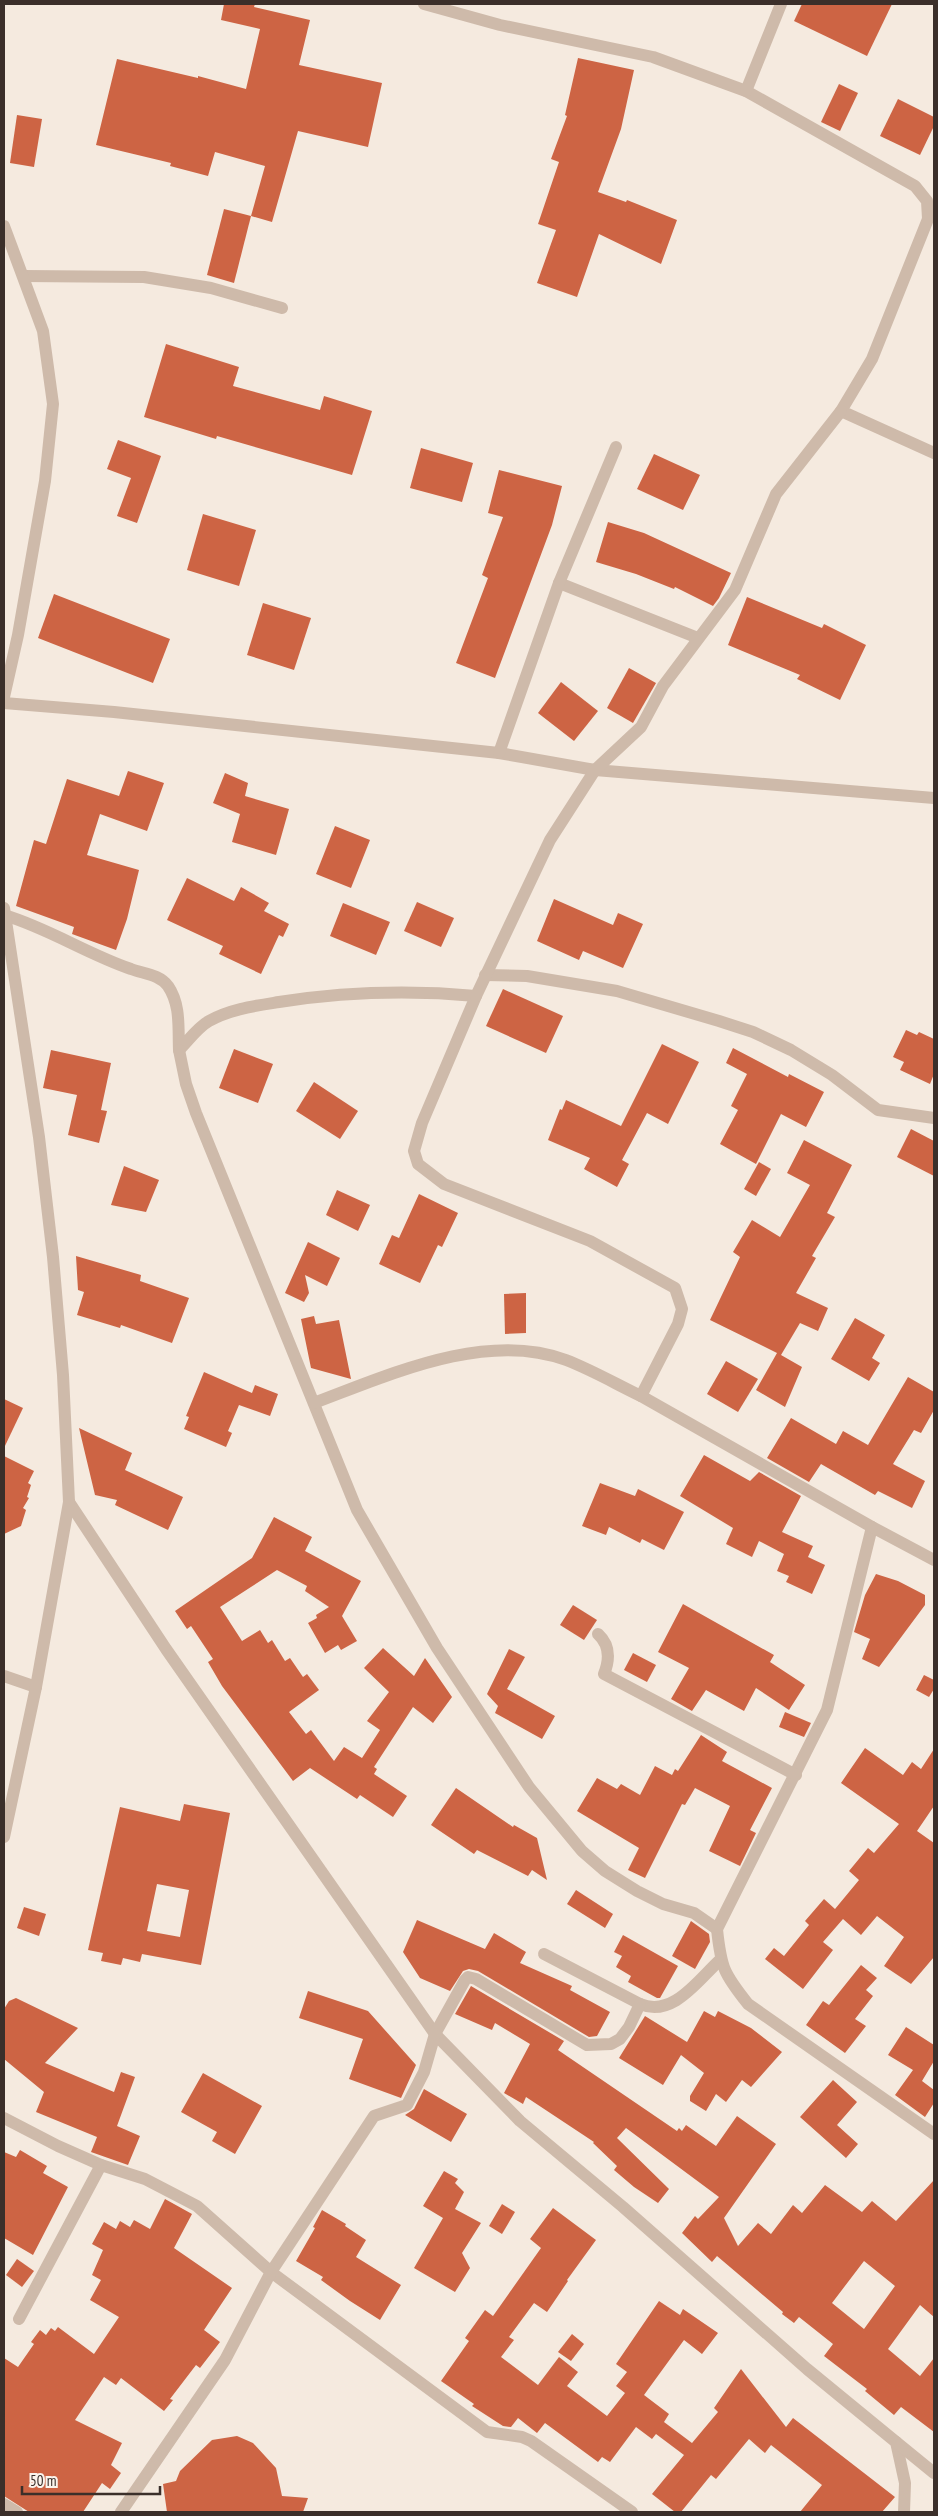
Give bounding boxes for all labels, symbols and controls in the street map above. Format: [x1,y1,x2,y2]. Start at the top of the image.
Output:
scale bar [22,2464,160,2496]
text: 50 m [30,2471,56,2490]

